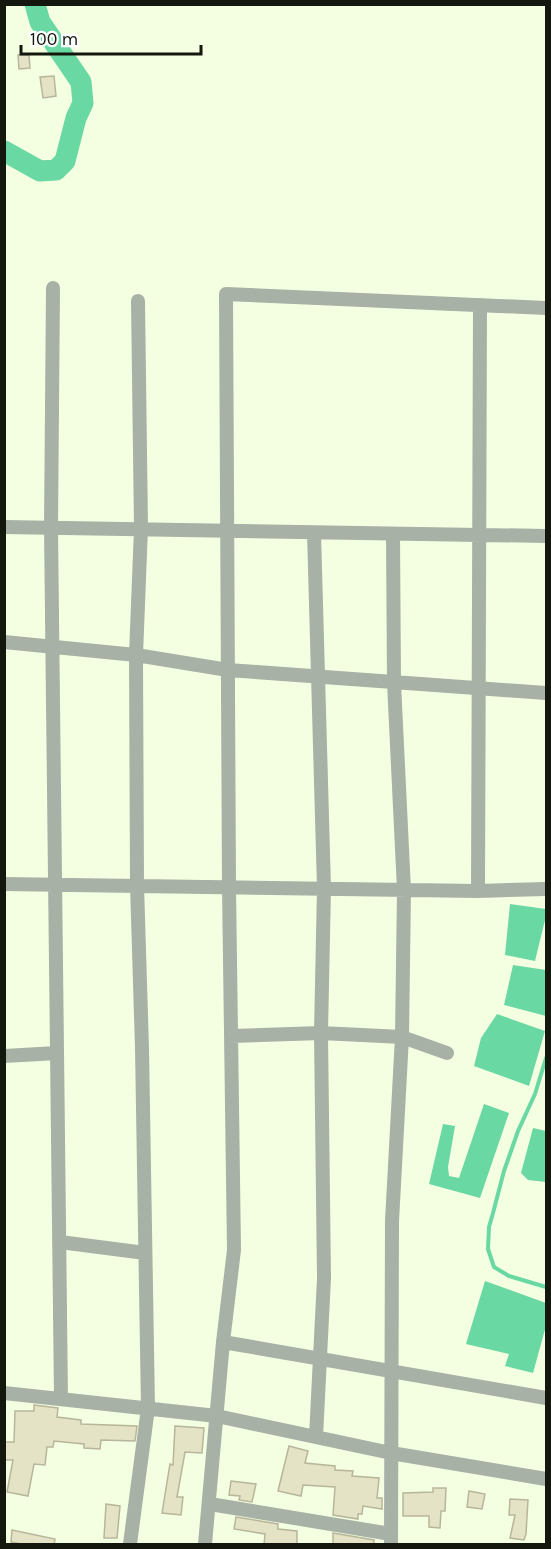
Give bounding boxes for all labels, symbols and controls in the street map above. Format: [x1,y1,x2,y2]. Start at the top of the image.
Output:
scale bar [21,18,201,56]
text: 100 m [30,28,78,50]

